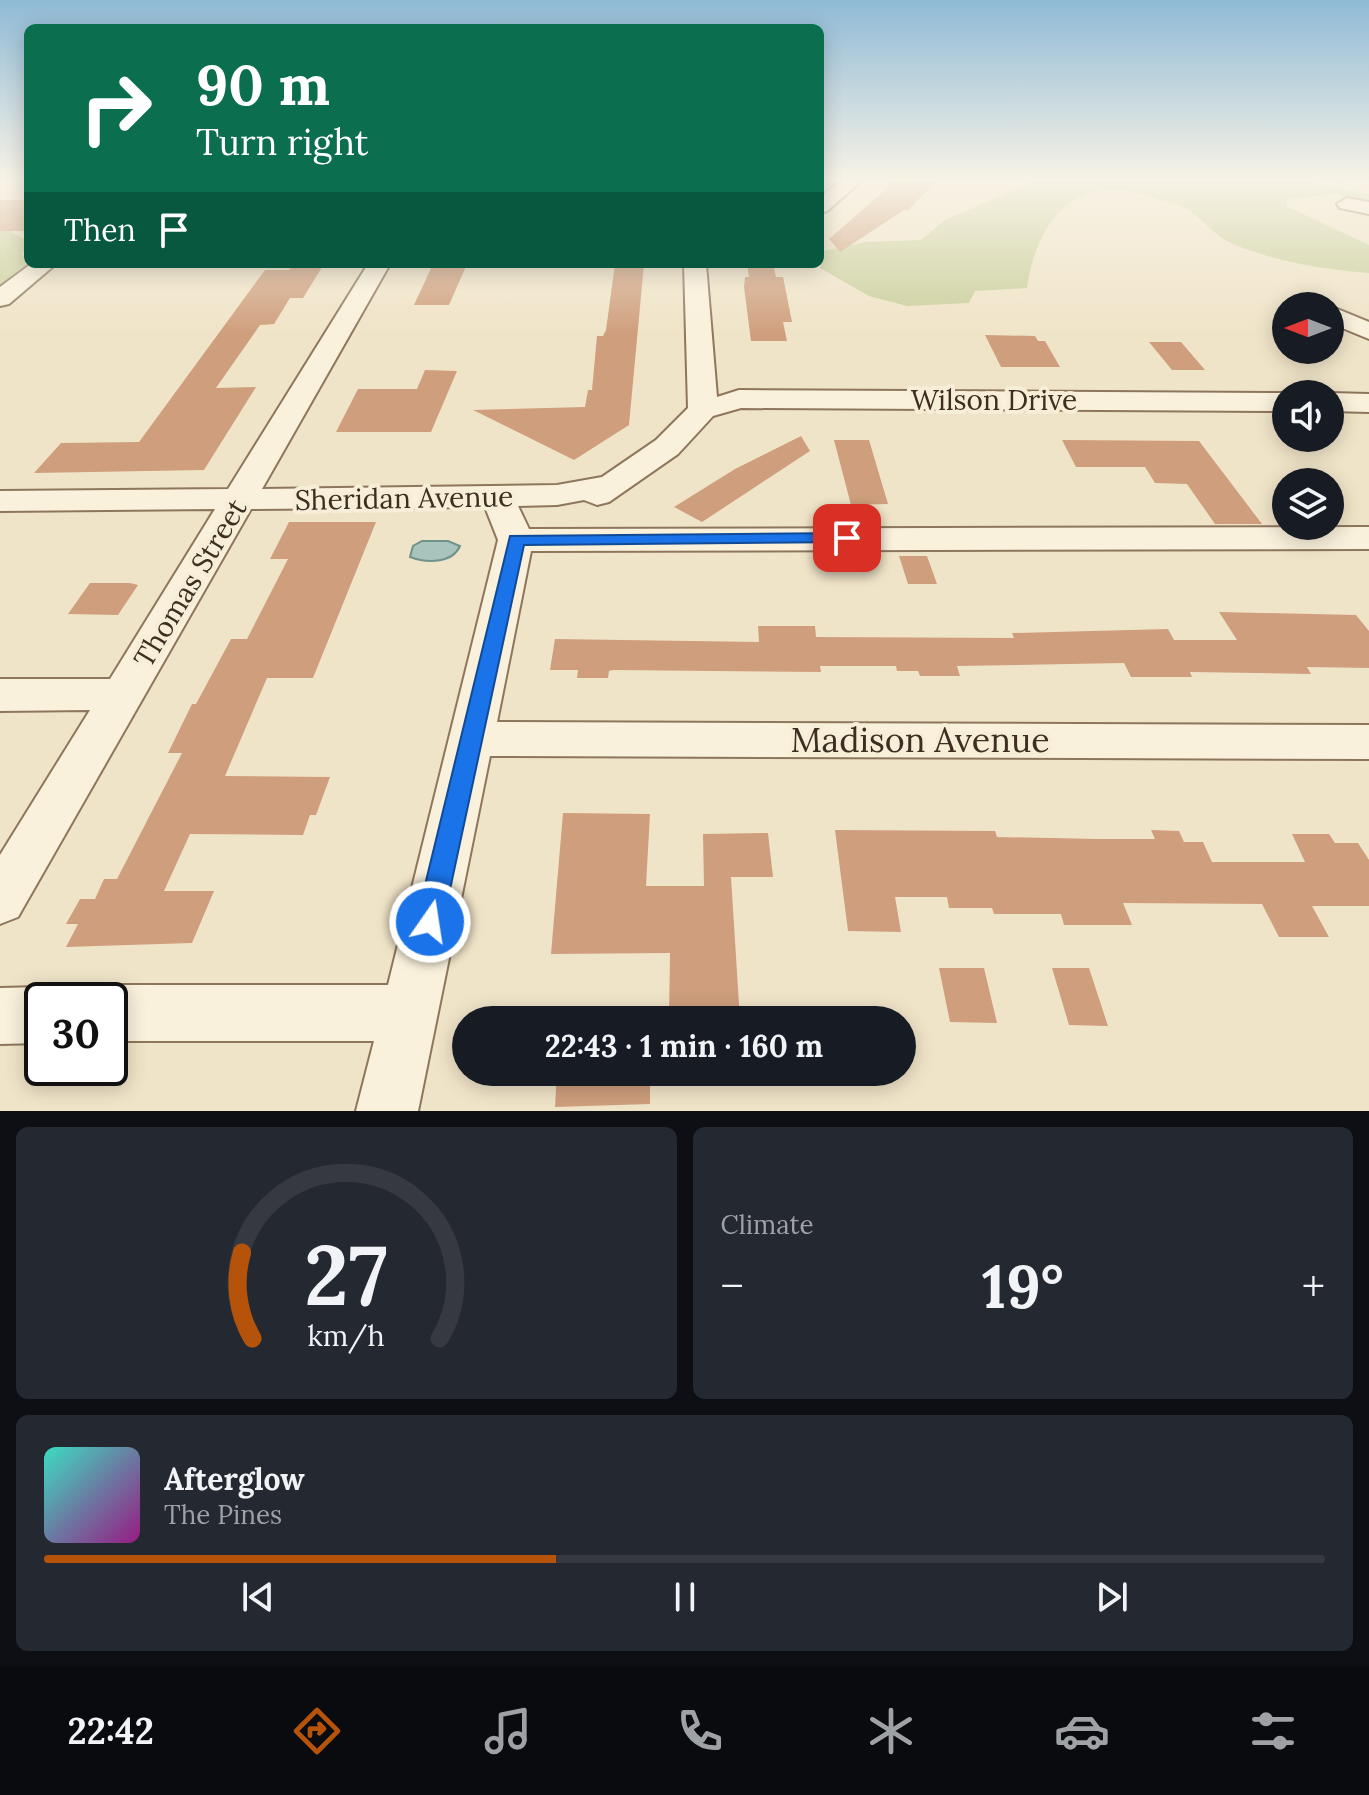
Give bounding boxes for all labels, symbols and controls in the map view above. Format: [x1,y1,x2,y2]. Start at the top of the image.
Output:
text: 90 m [196,49,330,120]
icon: right [64,56,168,160]
text: Turn right [196,119,369,165]
icon: arrive [152,208,196,252]
text: Then [64,211,136,249]
north arrow [1272,292,1344,364]
map controls [1272,292,1344,540]
button: sound [1272,380,1344,452]
street label: Wilson Drive [911,382,1077,418]
button: layers [1272,468,1344,540]
street label: Sheridan Avenue [294,478,514,518]
street label: Thomas Street [126,492,255,674]
pin [813,504,881,572]
icon: arrive [825,516,869,560]
street label: Madison Avenue [790,718,1050,761]
position arrow [388,880,472,964]
speed limit sign: 30 [24,982,128,1086]
text: 22:43 · 1 min · 160 m [545,1027,823,1065]
text: Climate [721,1208,814,1241]
text: 27 [305,1221,388,1328]
text: 19° [982,1248,1064,1324]
text: − [721,1258,744,1314]
text: + [1302,1258,1325,1314]
text: km/h [308,1317,385,1354]
text: Afterglow [164,1460,305,1498]
text: The Pines [164,1498,282,1531]
icon: previous [236,1575,280,1619]
icon: pause [663,1575,707,1619]
icon: next [1090,1575,1134,1619]
icon: directions [289,1703,345,1759]
icon: music [480,1703,536,1759]
icon: phone [672,1703,728,1759]
icon: climate [863,1703,919,1759]
icon: car [1054,1703,1110,1759]
icon: filters [1245,1703,1301,1759]
text: 22:42 [68,1708,154,1754]

